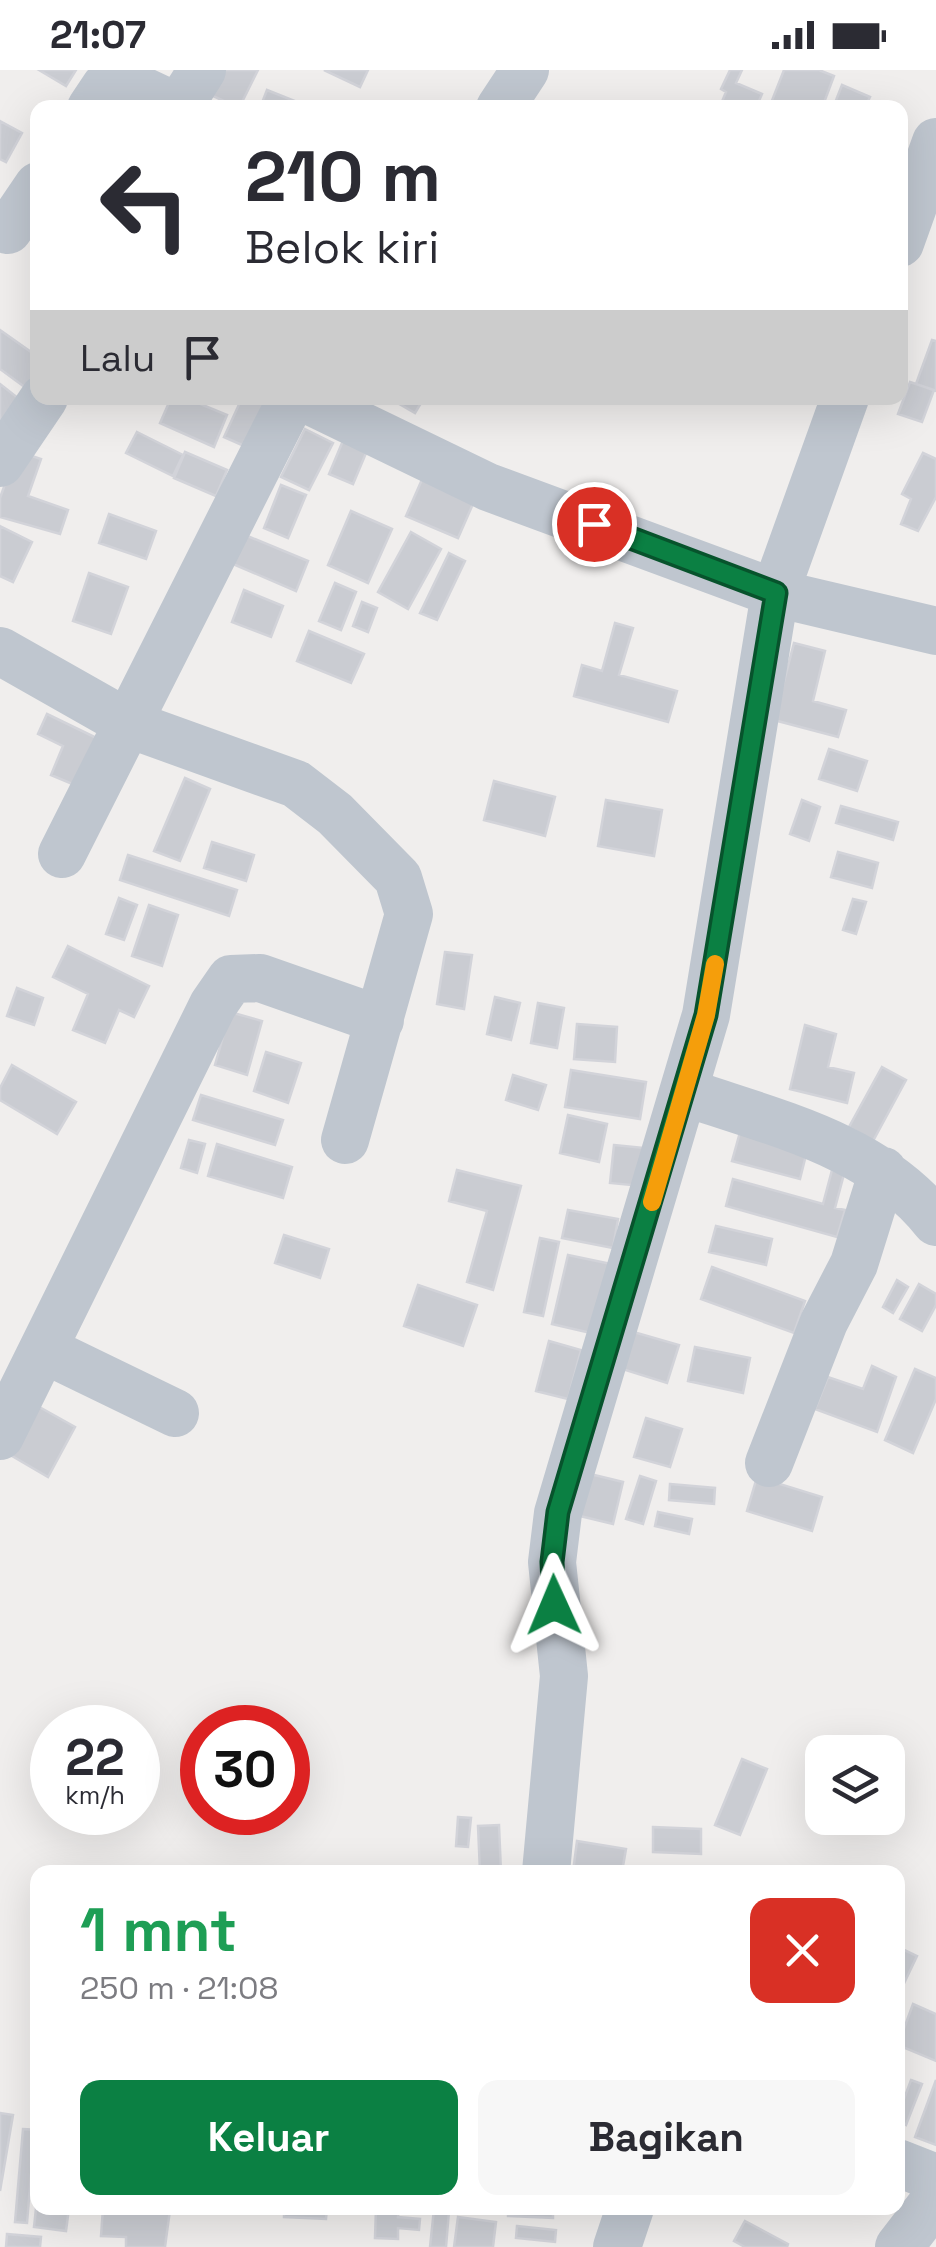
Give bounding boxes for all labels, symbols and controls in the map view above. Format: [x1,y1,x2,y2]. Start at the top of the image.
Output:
text: 21:07 [50,11,146,59]
text: 210 m [245,132,441,221]
icon: left [80,140,210,270]
text: Belok kiri [245,219,439,276]
icon: arrive [175,330,230,385]
text: Lalu [80,334,155,382]
pin [552,482,637,567]
icon: arrive [567,497,622,552]
position arrow [502,1553,606,1657]
speed limit sign: 30 [180,1705,310,1835]
text: 22 [65,1726,125,1790]
map controls [805,1735,905,1835]
button: layers [805,1735,905,1835]
text: km/h [65,1779,125,1811]
text: 1 mnt [80,1892,237,1969]
button: close [750,1898,855,2003]
text: 250 m · 21:08 [80,1968,278,2008]
button: Keluar [80,2080,458,2195]
button: Bagikan [478,2080,855,2195]

